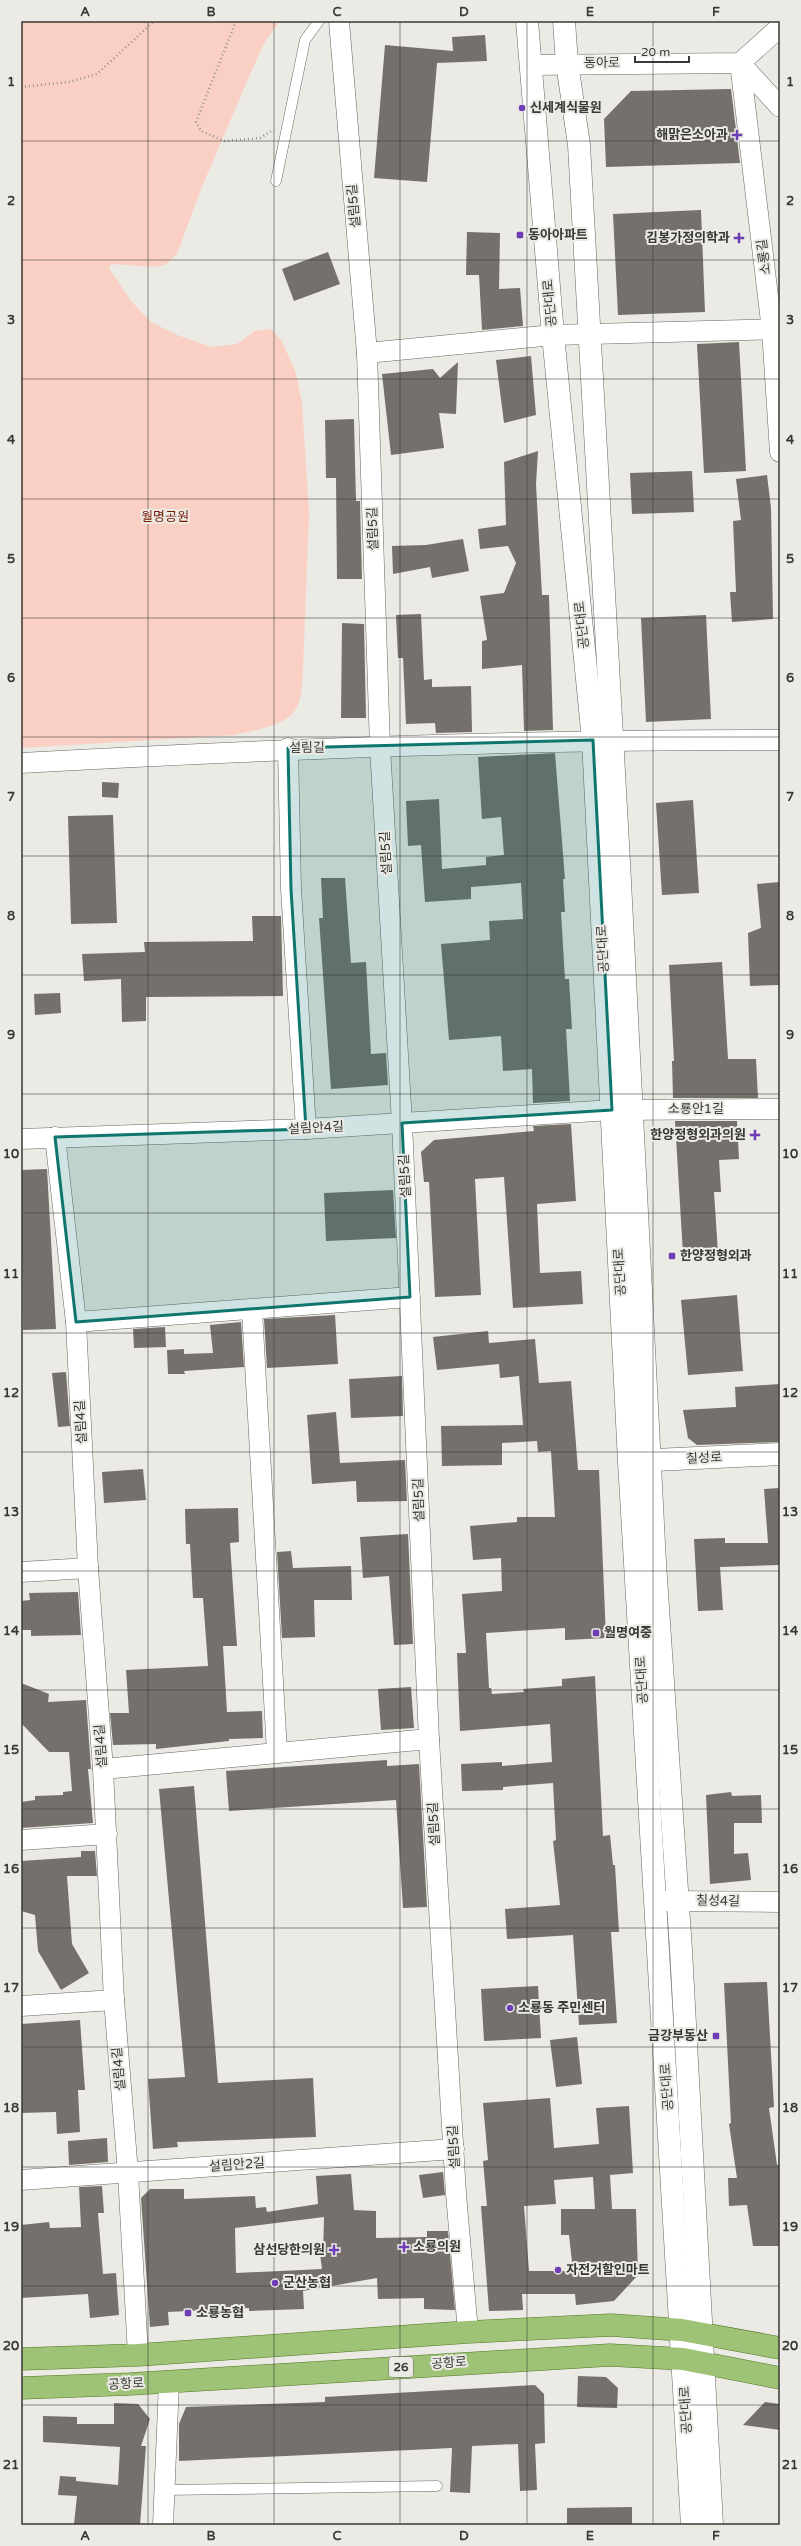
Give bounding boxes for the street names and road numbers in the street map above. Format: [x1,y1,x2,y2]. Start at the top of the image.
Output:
street label: 동아로 [584,55,620,71]
street label: 설림5길 [344,183,364,229]
street label: 소룡길 [754,238,774,276]
street label: 공단대로 [540,278,560,328]
street label: 설림5길 [364,507,382,551]
street label: 공단대로 [572,600,592,650]
street label: 설림길 [289,740,325,756]
street label: 설림5길 [377,831,395,875]
street label: 공단대로 [594,925,612,973]
street label: 소룡안1길 [668,1101,724,1117]
street label: 설림안4길 [288,1119,344,1137]
street label: 설림5길 [396,1154,414,1198]
street label: 공단대로 [611,1248,629,1296]
street label: 설림4길 [72,1400,90,1444]
street label: 칠성로 [686,1449,722,1467]
street label: 설림5길 [410,1478,428,1522]
street label: 공단대로 [633,1656,651,1704]
street label: 설림4길 [91,1723,111,1769]
street label: 설림5길 [425,1802,443,1846]
street label: 칠성4길 [696,1893,740,1909]
street label: 설림4길 [109,2046,129,2092]
street label: 공단대로 [657,2063,677,2111]
street label: 설림5길 [445,2125,463,2169]
street label: 설림안2길 [209,2155,265,2175]
street label: 공항로 [431,2354,467,2372]
road number: 26 [389,2357,413,2377]
street label: 공항로 [108,2375,144,2393]
street label: 공단대로 [677,2386,695,2434]

